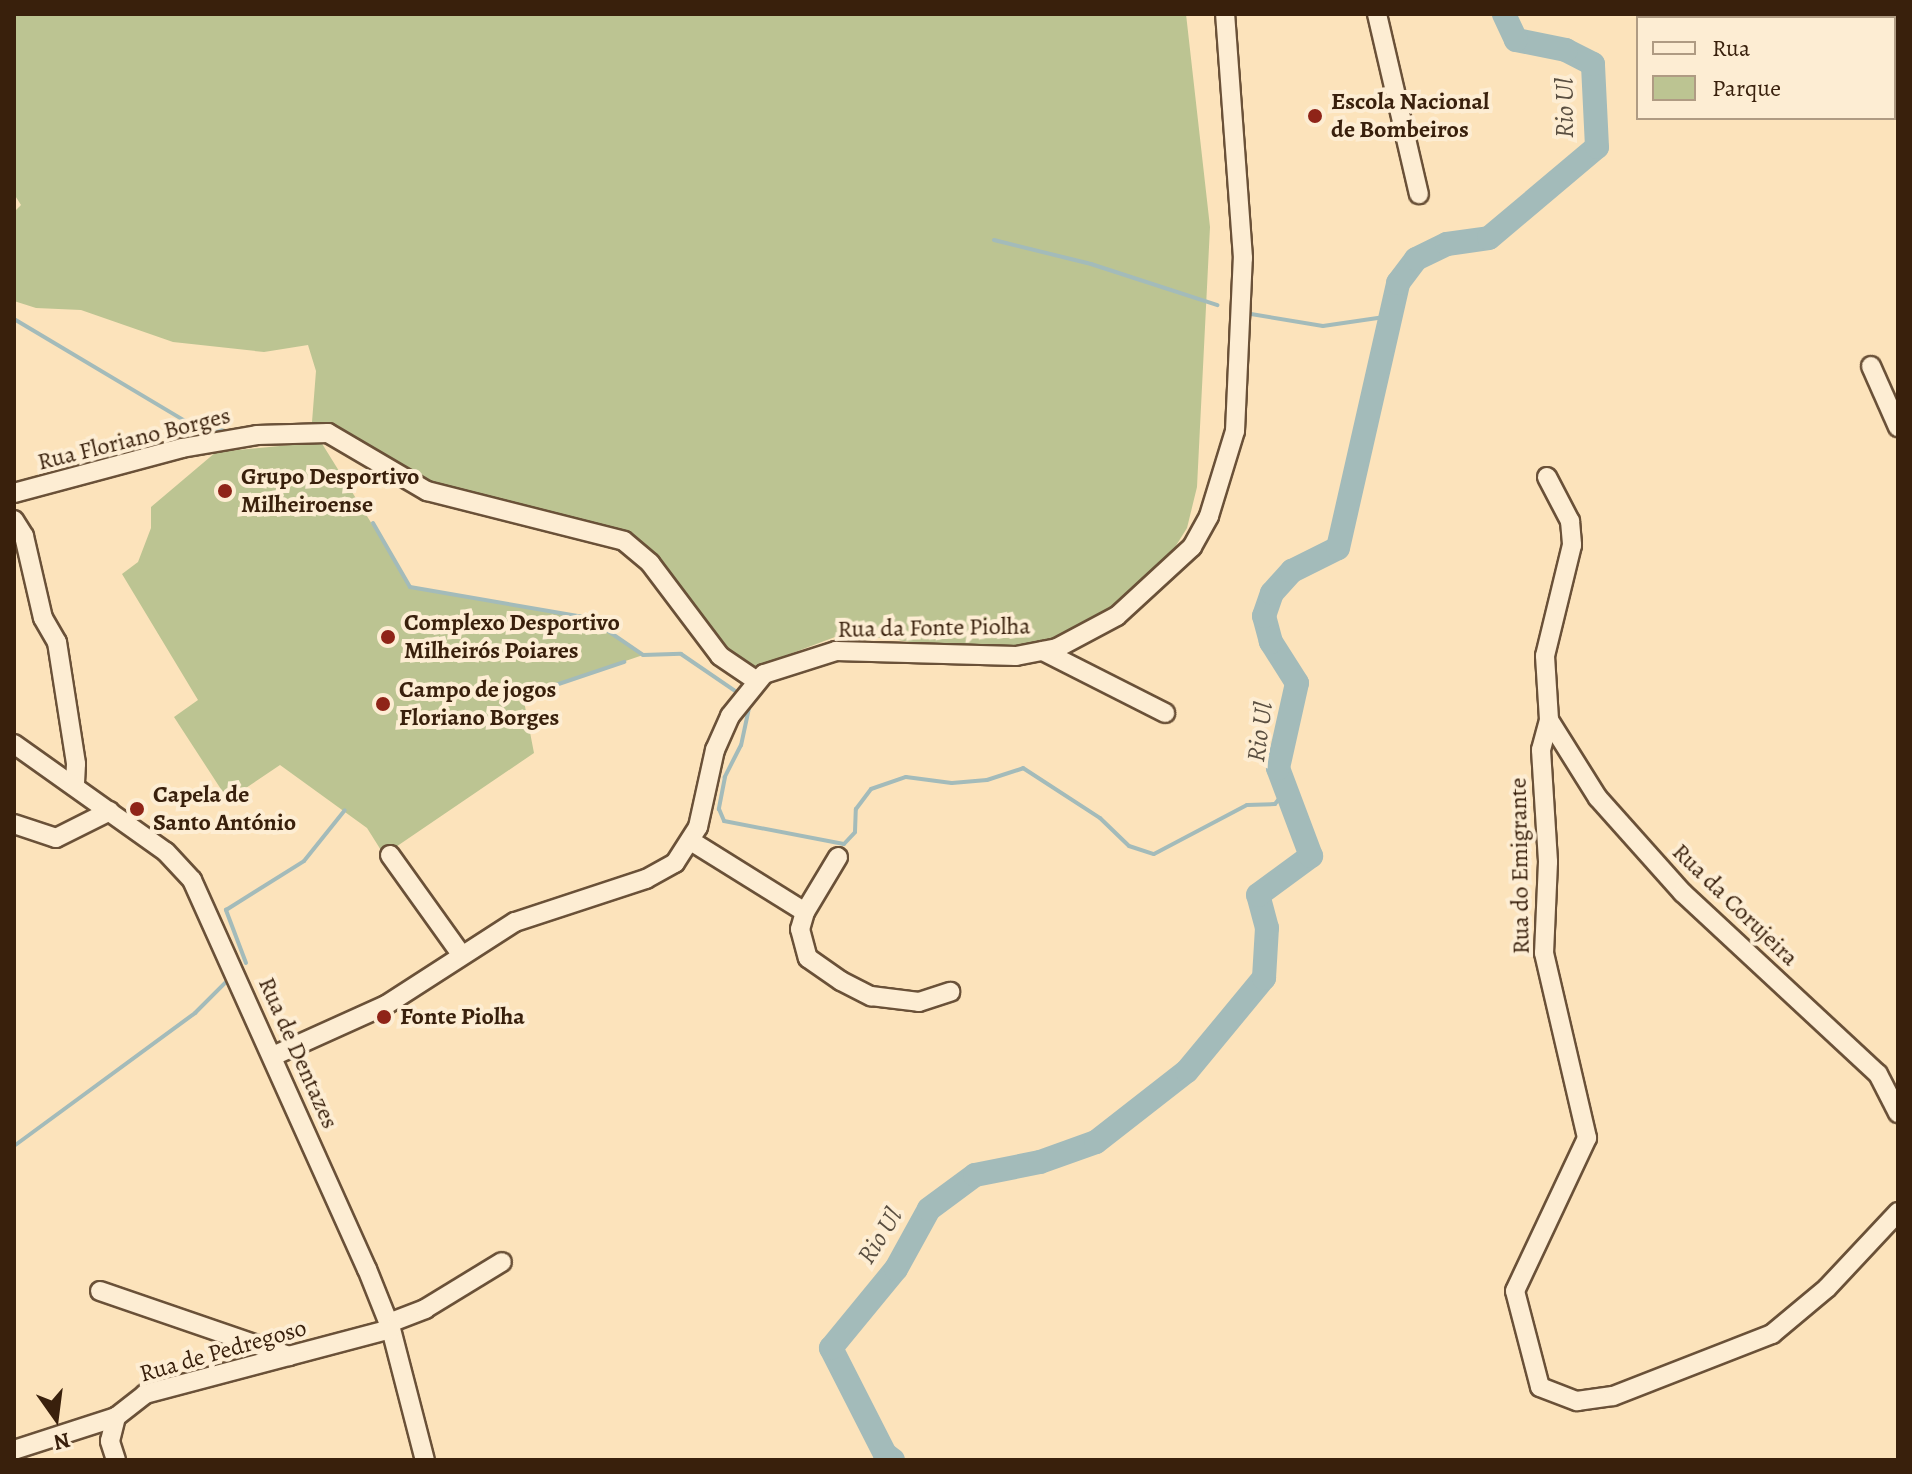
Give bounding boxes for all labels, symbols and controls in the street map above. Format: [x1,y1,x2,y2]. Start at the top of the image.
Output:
legend [1636,16,1896,120]
text: Rua [1712,32,1750,64]
text: Parque [1712,72,1781,104]
water label: Rio Ul [1549,78,1581,138]
place label: Escola Nacional de Bombeiros [1331,88,1489,144]
marker: Escola Nacional de Bombeiros [1306,107,1324,125]
street label: Rua Floriano Borges [35,401,233,477]
place label: Grupo Desportivo Milheiroense [241,463,419,519]
marker: Grupo Desportivo Milheiroense [216,482,234,500]
place label: Complexo Desportivo Milheirós Poiares [404,609,620,665]
street label: Rua da Fonte Piolha [837,612,1031,644]
marker: Complexo Desportivo Milheirós Poiares [379,628,397,646]
place label: Campo de jogos Floriano Borges [399,676,559,732]
marker: Campo de jogos Floriano Borges [374,695,392,713]
water label: Rio Ul [1240,700,1280,764]
street label: Rua do Emigrante [1504,777,1536,955]
place label: Capela de Santo António [153,781,296,837]
marker: Capela de Santo António [128,800,146,818]
street label: Rua da Corujeira [1666,838,1804,972]
street label: Rua de Dentazes [252,973,344,1133]
place label: Fonte Piolha [400,1003,525,1031]
marker: Fonte Piolha [375,1008,393,1026]
water label: Rio Ul [851,1202,909,1270]
street label: Rua de Pedregoso [136,1313,310,1389]
north arrow [16,1378,96,1458]
text: N [50,1425,73,1458]

